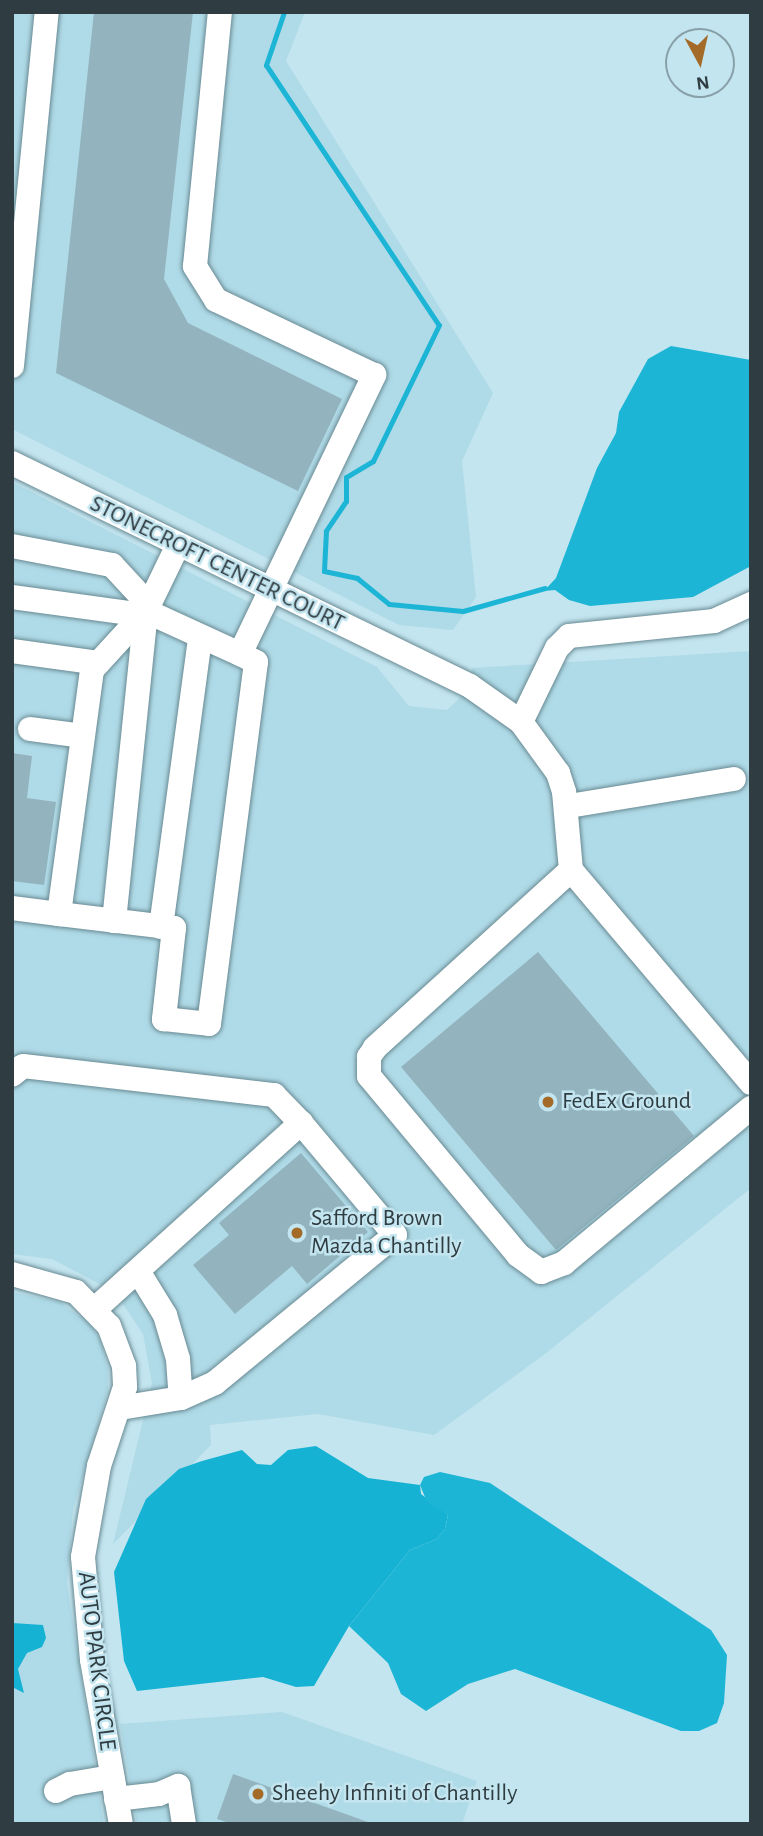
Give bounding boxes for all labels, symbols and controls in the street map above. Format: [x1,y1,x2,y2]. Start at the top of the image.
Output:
north arrow [665,28,735,98]
text: N [695,72,711,93]
street label: STONECROFT CENTER COURT [85,490,349,638]
place label: FedEx Ground [562,1088,691,1116]
marker: FedEx Ground [540,1094,556,1110]
place label: Safford Brown Mazda Chantilly [311,1205,462,1261]
marker: Safford Brown Mazda Chantilly [289,1225,305,1241]
street label: AUTO PARK CIRCLE [71,1570,121,1752]
place label: Sheehy Infiniti of Chantilly [272,1780,517,1808]
marker: Sheehy Infiniti of Chantilly [250,1786,266,1802]

